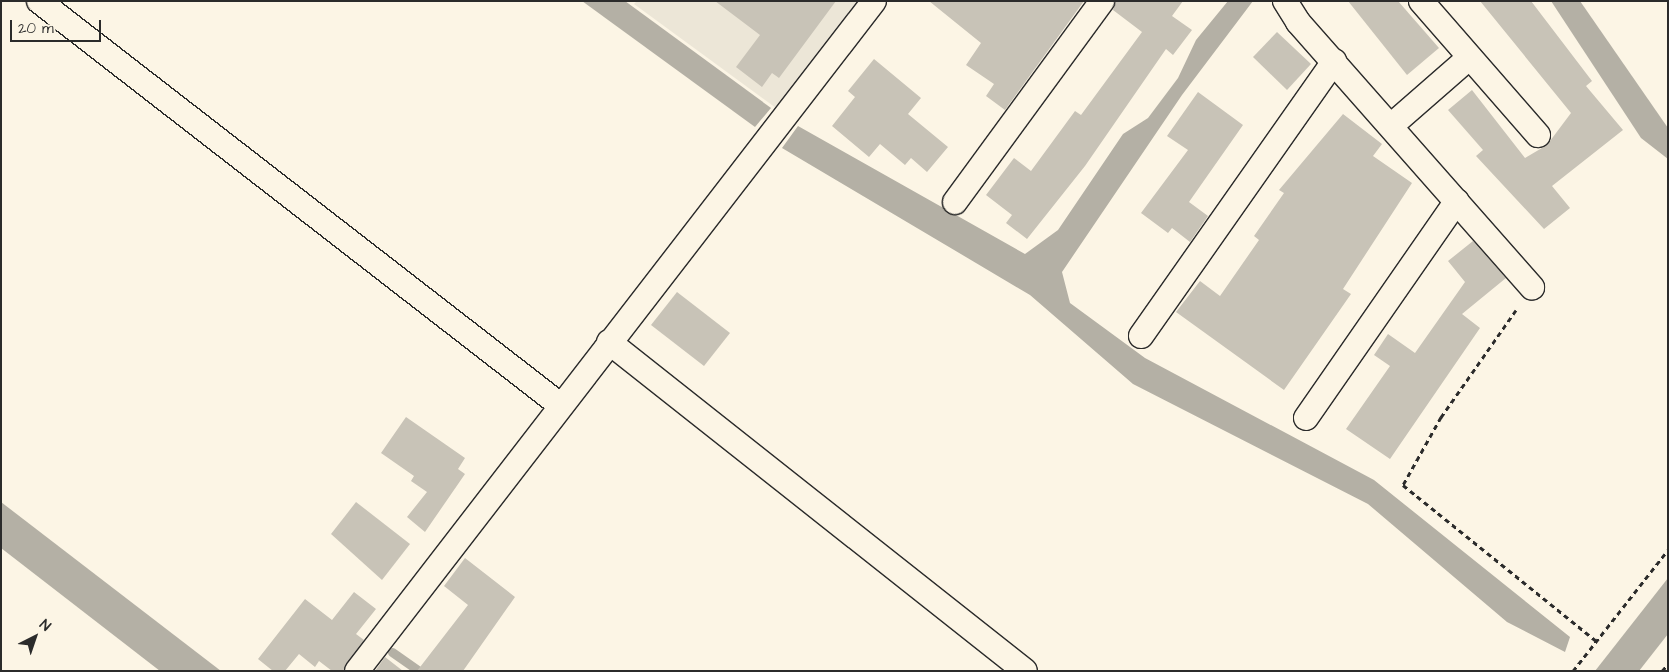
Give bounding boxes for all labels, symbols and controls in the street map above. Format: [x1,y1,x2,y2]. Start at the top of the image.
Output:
scale bar [12,10,104,42]
text: 20 m [18,18,54,39]
north arrow [10,612,60,662]
text: N [35,615,55,636]

